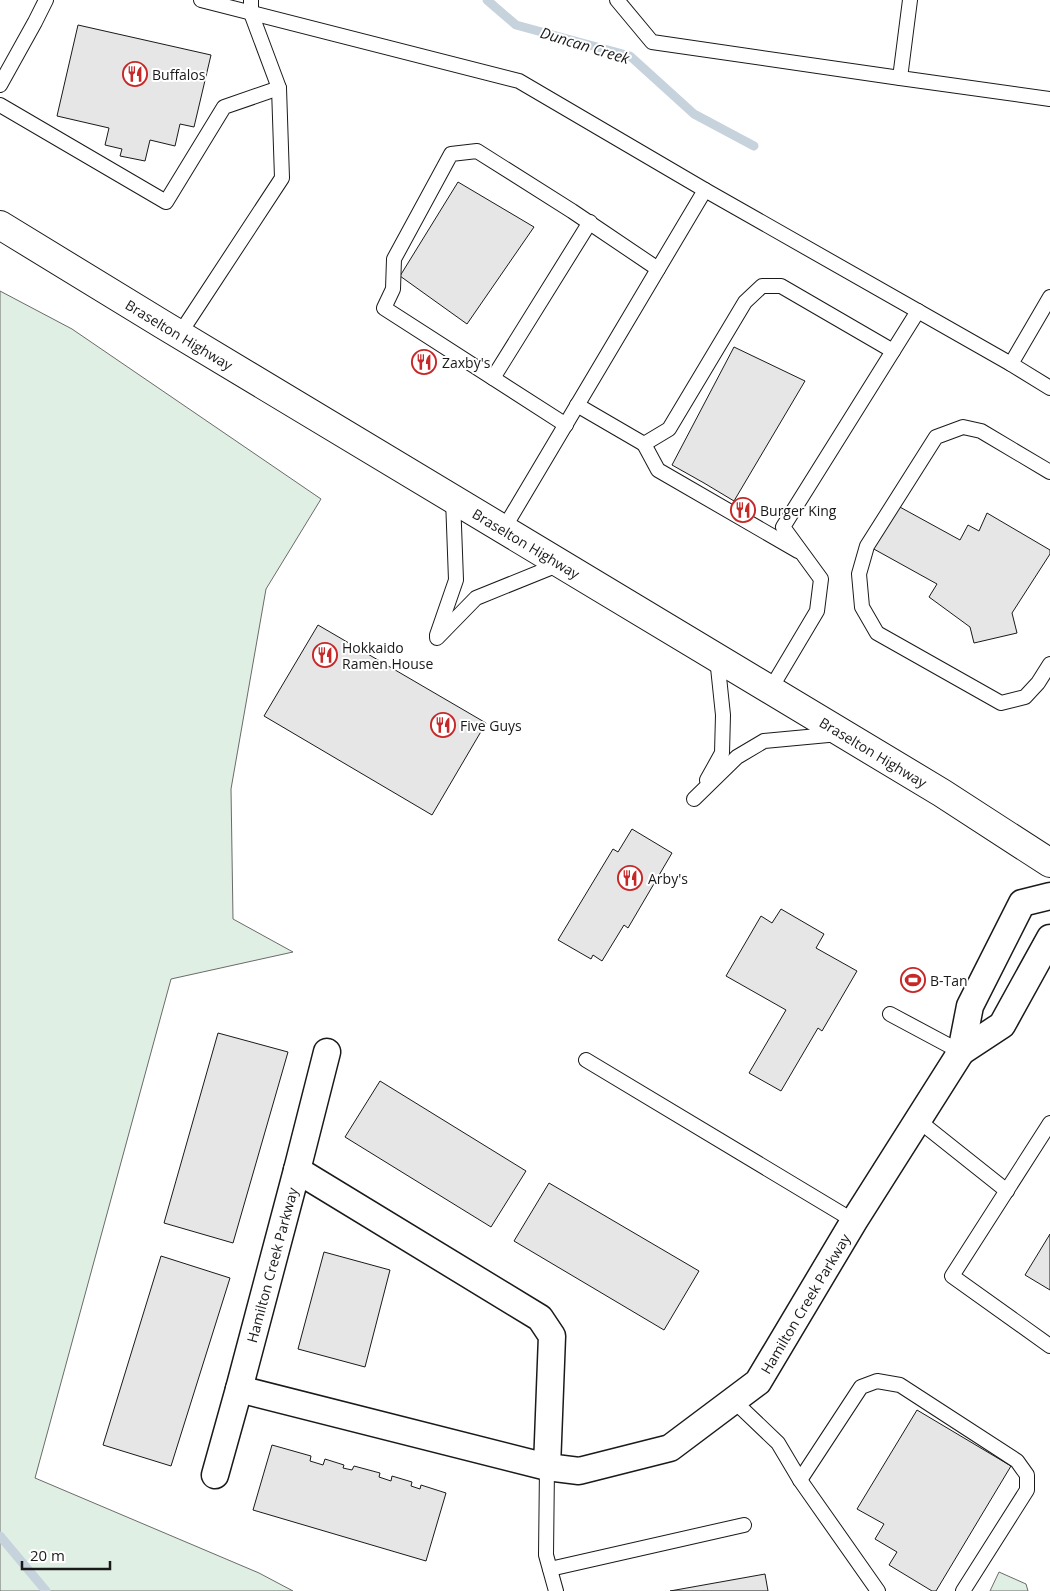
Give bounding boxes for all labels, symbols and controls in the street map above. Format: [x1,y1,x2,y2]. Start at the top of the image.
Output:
water label: Duncan Creek [538,22,633,68]
restaurant icon: Buffalos [122,61,148,87]
place label: Buffalos [152,65,206,84]
street label: Braselton Highway [122,295,237,374]
restaurant icon: Zaxby's [411,349,437,375]
place label: Zaxby's [442,353,491,372]
restaurant icon: Burger King [730,497,756,523]
place label: Burger King [760,501,837,520]
street label: Braselton Highway [469,503,584,583]
place label: Hokkaido Ramen House [342,638,433,673]
restaurant icon: Hokkaido Ramen House [312,642,338,668]
restaurant icon: Five Guys [430,712,456,738]
street label: Braselton Highway [816,712,931,792]
place label: Five Guys [460,716,522,735]
restaurant icon: Arby's [617,865,643,891]
place label: Arby's [648,869,688,888]
sports icon: B-Tan [900,967,926,993]
place label: B-Tan [930,971,968,990]
street label: Hamilton Creek Parkway [242,1184,302,1345]
street label: Hamilton Creek Parkway [756,1229,854,1377]
scale bar [22,1538,110,1570]
text: 20 m [30,1545,65,1565]

